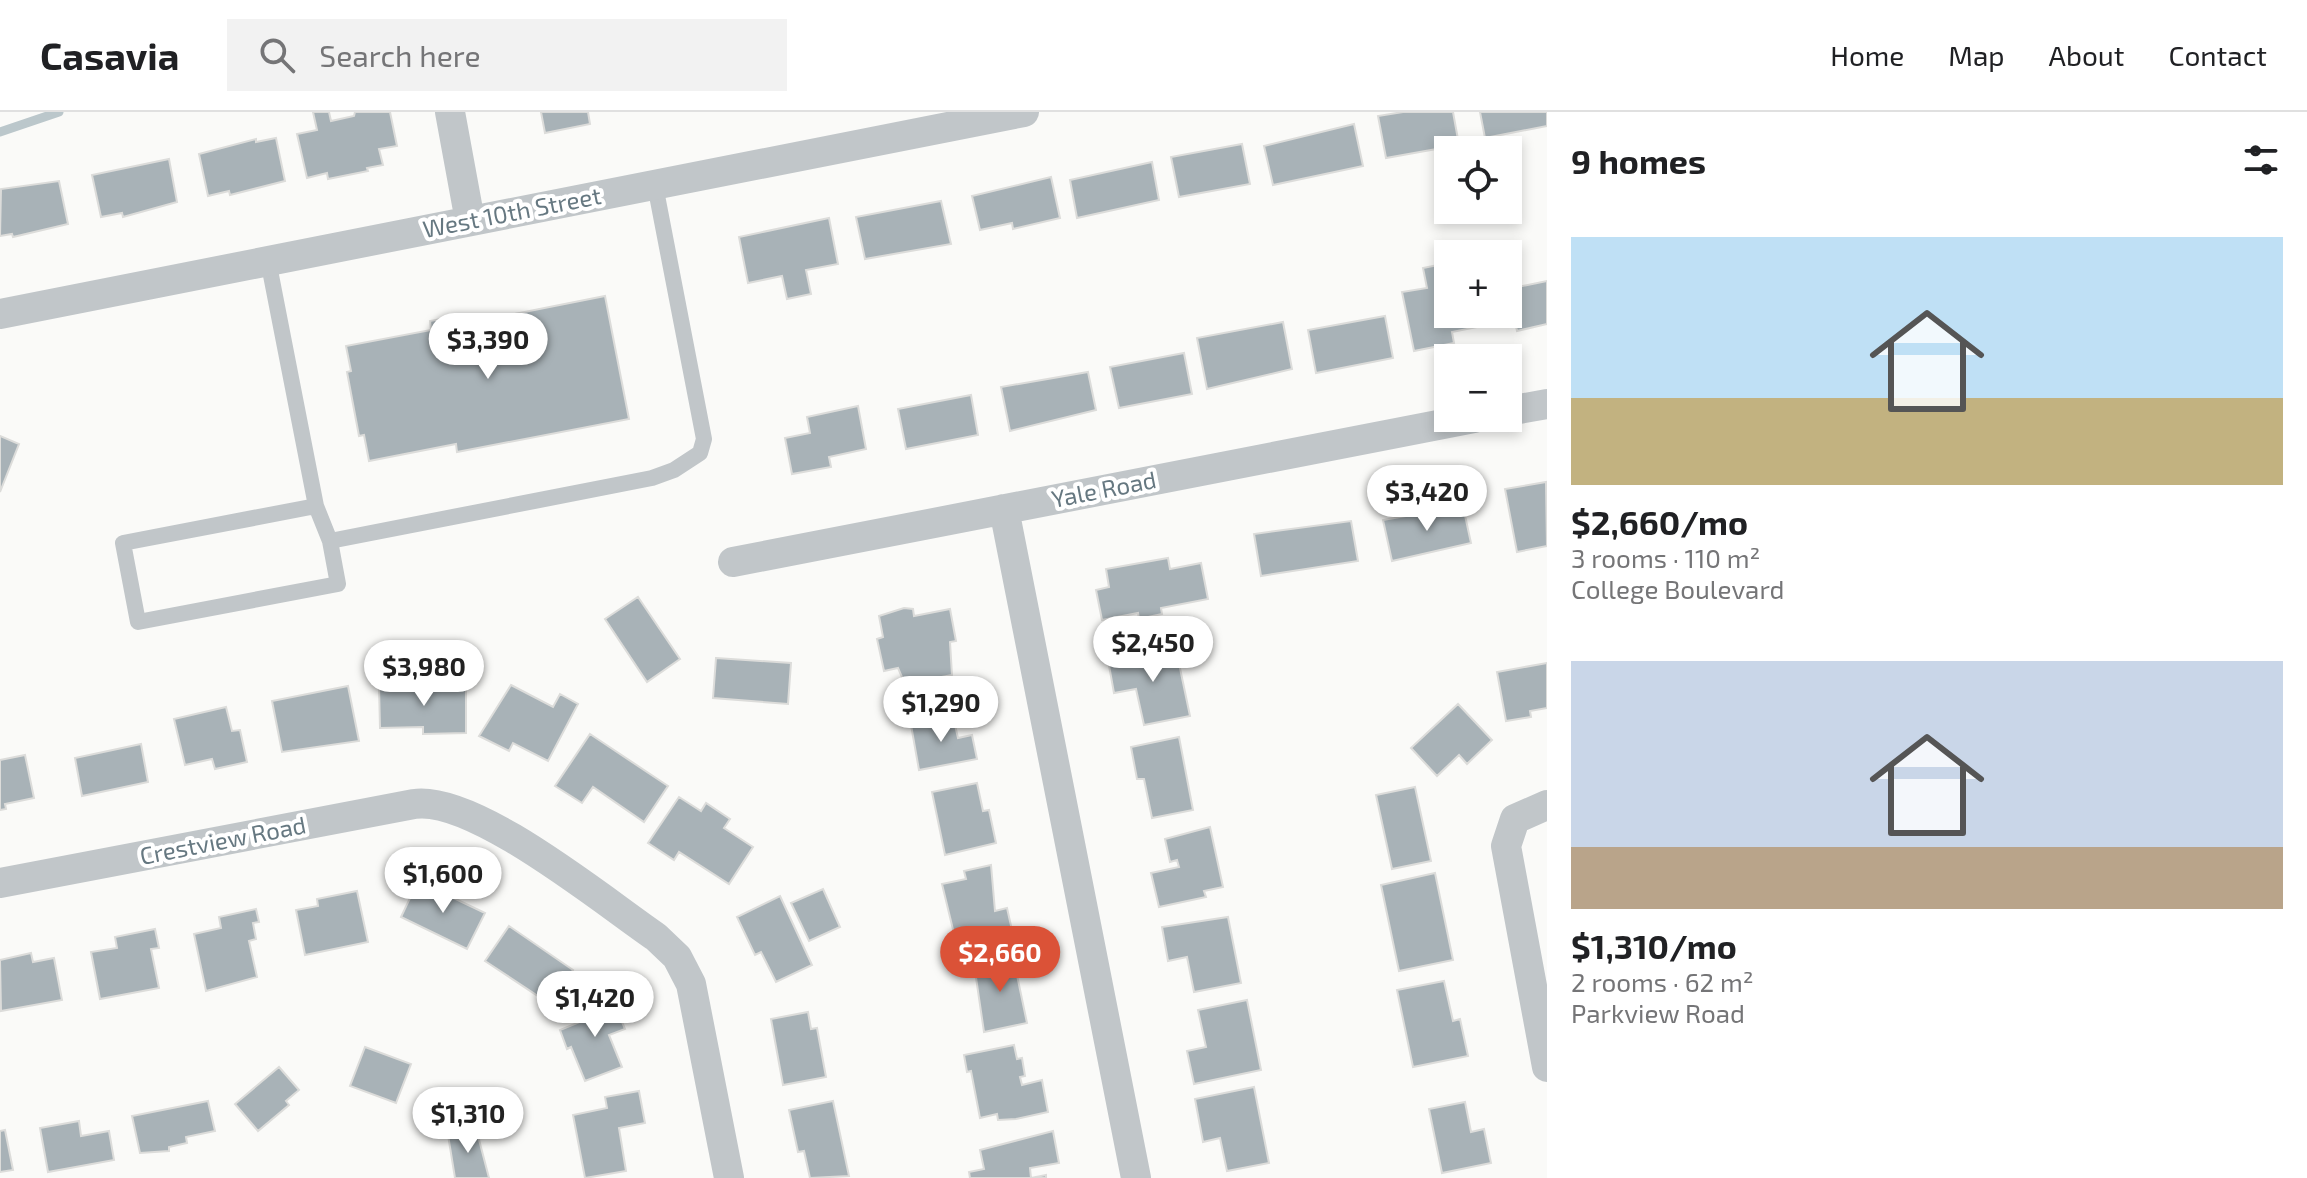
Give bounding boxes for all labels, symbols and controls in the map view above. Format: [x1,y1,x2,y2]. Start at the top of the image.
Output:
search box [227,19,787,91]
text: Casavia [40,32,179,78]
icon: search [255,33,299,77]
text: Search here [319,37,481,73]
text: Home [1830,38,1904,72]
text: Map [1948,38,2005,72]
text: About [2049,38,2124,72]
text: Contact [2168,38,2267,72]
map controls [1434,136,1522,432]
button: locate [1434,136,1522,224]
icon: filters [2239,138,2283,182]
text: 9 homes [1571,140,1706,181]
street label: West 10th Street [420,180,603,243]
button: + [1434,240,1522,328]
icon: home [1855,289,1999,433]
pin: $3,390 [423,313,553,381]
text: $3,390 [447,323,529,354]
button: − [1434,344,1522,432]
street label: Yale Road [1049,464,1159,513]
pin: $3,420 [1362,465,1492,533]
text: $3,420 [1385,475,1469,506]
text: $2,660/mo [1571,501,1748,542]
text: 3 rooms · 110 m² [1571,542,1760,573]
text: College Boulevard [1571,573,1784,604]
pin: $2,450 [1088,616,1218,684]
text: $2,450 [1111,626,1195,657]
pin: $3,980 [359,640,489,708]
text: $3,980 [382,650,466,681]
pin: $1,290 [876,676,1006,744]
text: $1,290 [901,686,981,717]
icon: home [1855,713,1999,857]
street label: Crestview Road [137,809,308,870]
pin: $1,600 [378,847,508,915]
text: $1,600 [403,857,483,888]
text: $1,310/mo [1571,925,1737,966]
pin: $2,660 [935,926,1065,994]
text: $2,660 [958,936,1042,967]
text: 2 rooms · 62 m² [1571,966,1754,997]
pin: $1,420 [530,971,660,1039]
text: $1,420 [555,981,635,1012]
text: Parkview Road [1571,997,1745,1028]
pin: $1,310 [403,1087,533,1155]
text: $1,310 [431,1097,505,1128]

